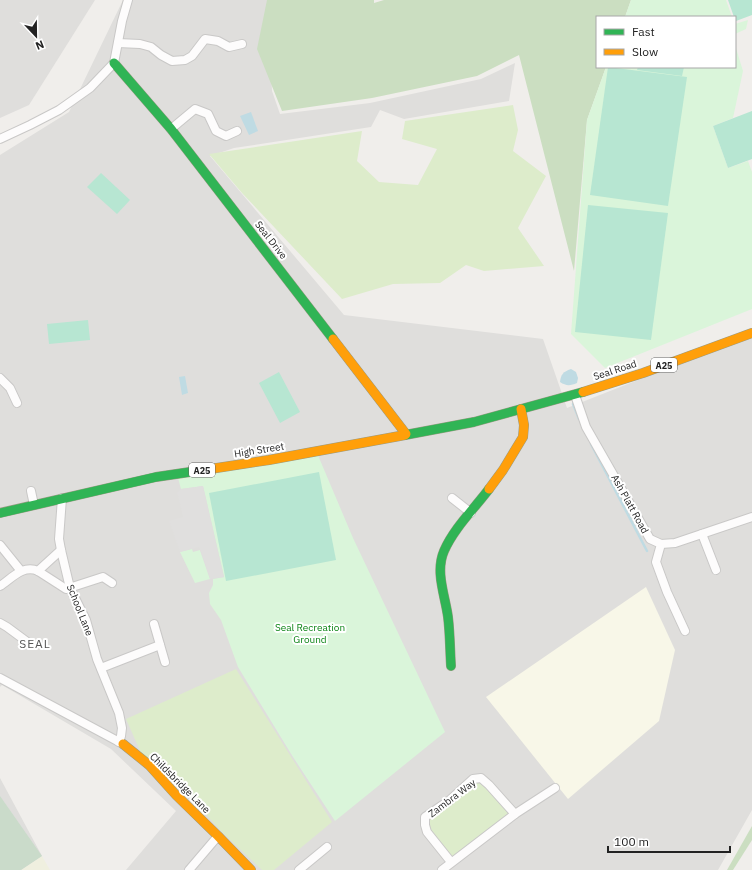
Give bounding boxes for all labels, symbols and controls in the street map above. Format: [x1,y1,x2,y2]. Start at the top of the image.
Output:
north arrow [16,16,56,56]
legend [596,16,736,68]
text: Fast [632,24,655,39]
text: N [33,37,46,53]
text: Slow [632,44,658,59]
street label: Seal Drive [252,218,290,262]
street label: Seal Road [592,357,638,383]
road number: A25 [651,358,677,372]
street label: High Street [233,440,285,460]
road number: A25 [189,463,215,477]
street label: Ash Platt Road [608,472,652,536]
street label: School Lane [64,582,96,638]
park label: Seal Recreation Ground [275,621,345,646]
district label: SEAL [19,636,51,651]
street label: Childsbridge Lane [147,750,213,816]
street label: Zambra Way [426,776,478,820]
scale bar [608,828,730,854]
text: 100 m [614,834,649,849]

